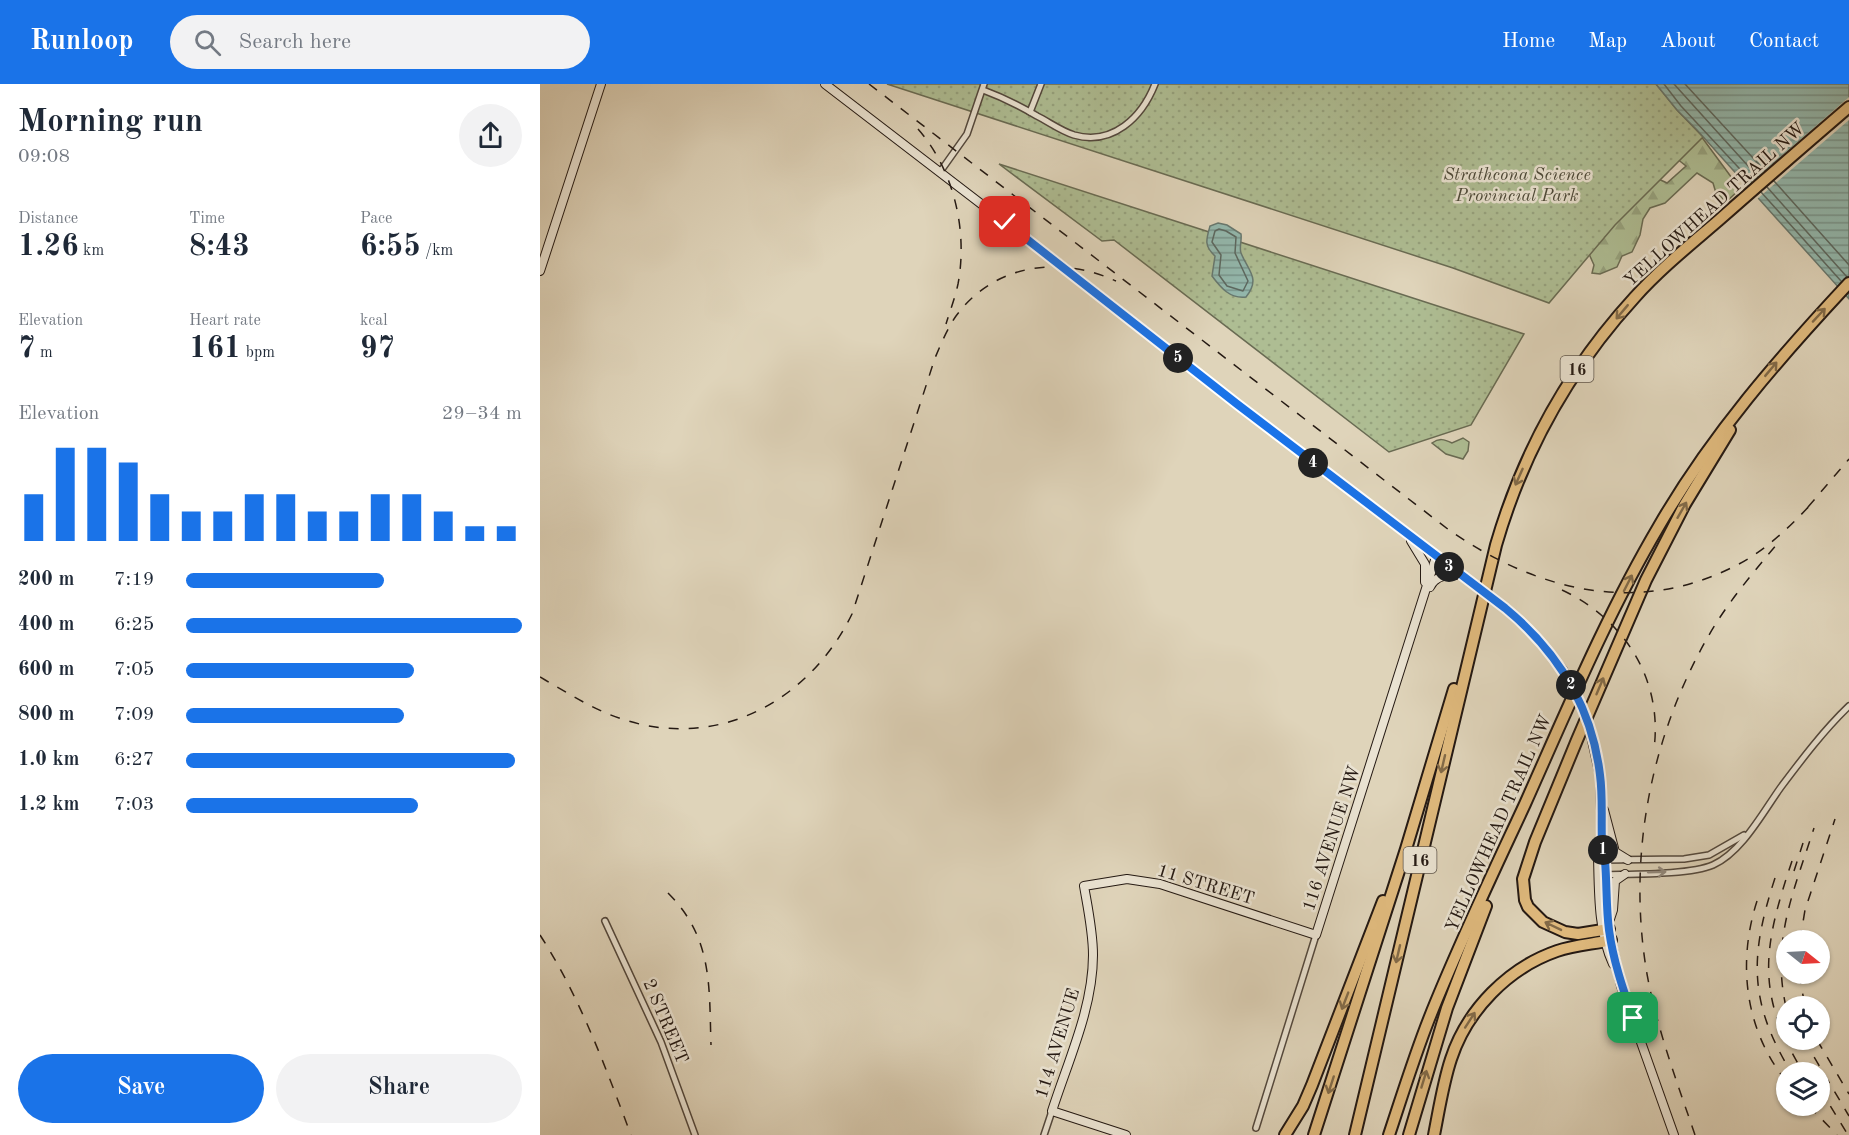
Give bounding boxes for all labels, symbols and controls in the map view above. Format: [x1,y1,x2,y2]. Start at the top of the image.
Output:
search box [170,15,590,69]
icon: search [191,26,224,59]
text: Runloop [30,28,134,56]
text: Search here [239,31,351,53]
text: Home [1502,31,1555,52]
text: Map [1588,31,1627,52]
text: About [1660,31,1716,52]
text: Contact [1749,31,1819,52]
button: share [459,104,522,167]
text: Morning run [18,106,203,139]
street label: YELLOWHEAD TRAIL NW [1621,119,1808,290]
text: 09:08 [18,147,70,167]
park label: Strathcona Science Provincial Park [1443,166,1591,205]
pin [979,196,1030,247]
icon: check [988,205,1021,238]
text: Distance [18,211,78,227]
text: Time [189,211,225,227]
text: Pace [360,211,392,227]
text: 1.26 [18,232,79,262]
text: 8:43 [189,232,250,262]
text: 6:55 [360,232,421,262]
text: km [79,243,104,259]
text: /km [421,243,453,259]
one-way arrow [1615,304,1628,320]
one-way arrow [1812,308,1826,323]
text: Elevation [18,313,83,329]
text: Heart rate [189,313,261,329]
text: kcal [360,313,388,329]
text: 7 [18,334,35,364]
text: 161 [189,334,241,364]
text: 97 [360,334,395,364]
pin: 5 [1163,343,1193,373]
text: m [35,345,53,361]
text: bpm [241,345,275,361]
text: 5 [1173,350,1183,366]
road number: 16 [1560,356,1594,382]
one-way arrow [1765,361,1778,377]
text: Elevation [18,404,99,424]
text: 29–34 m [442,404,522,424]
pin: 4 [1298,448,1328,478]
text: 4 [1308,455,1318,471]
one-way arrow [1513,467,1525,485]
one-way arrow [1677,501,1688,519]
pin: 3 [1434,552,1464,582]
text: 3 [1444,559,1454,575]
text: 200 m [18,570,74,590]
text: 7:19 [114,570,154,590]
one-way arrow [1623,574,1634,592]
text: 400 m [18,615,74,635]
text: 6:25 [114,615,154,635]
text: 600 m [18,660,74,680]
text: 7:05 [114,660,154,680]
pin: 2 [1556,670,1586,700]
text: 2 [1566,677,1576,693]
one-way arrow [1595,678,1606,696]
text: 800 m [18,705,74,725]
text: 7:09 [114,705,154,725]
street label: YELLOWHEAD TRAIL NW [1443,712,1555,935]
text: 1.0 km [18,750,80,770]
text: 6:27 [114,750,154,770]
one-way arrow [1436,754,1448,773]
street label: 116 AVENUE NW [1300,763,1364,913]
text: 1.2 km [18,795,80,815]
text: 7:03 [114,795,154,815]
pin: 1 [1588,835,1618,865]
text: 1 [1598,842,1608,858]
road number: 16 [1404,847,1436,873]
street label: 11 STREET [1155,862,1256,908]
one-way arrow [1646,866,1666,878]
one-way arrow [1544,920,1562,932]
north arrow [1776,930,1830,984]
map controls [1776,930,1830,1116]
one-way arrow [1391,944,1403,963]
street label: 2 STREET [639,976,691,1066]
street label: 114 AVENUE [1033,986,1083,1100]
one-way arrow [1339,991,1350,1010]
pin [1607,992,1658,1043]
button: locate [1776,996,1830,1050]
icon: arrive [1616,1001,1649,1034]
one-way arrow [1464,1012,1476,1029]
button: Save [18,1054,264,1123]
button: Share [276,1054,522,1123]
button: layers [1776,1062,1830,1116]
one-way arrow [1419,1070,1430,1089]
one-way arrow [1324,1075,1335,1094]

